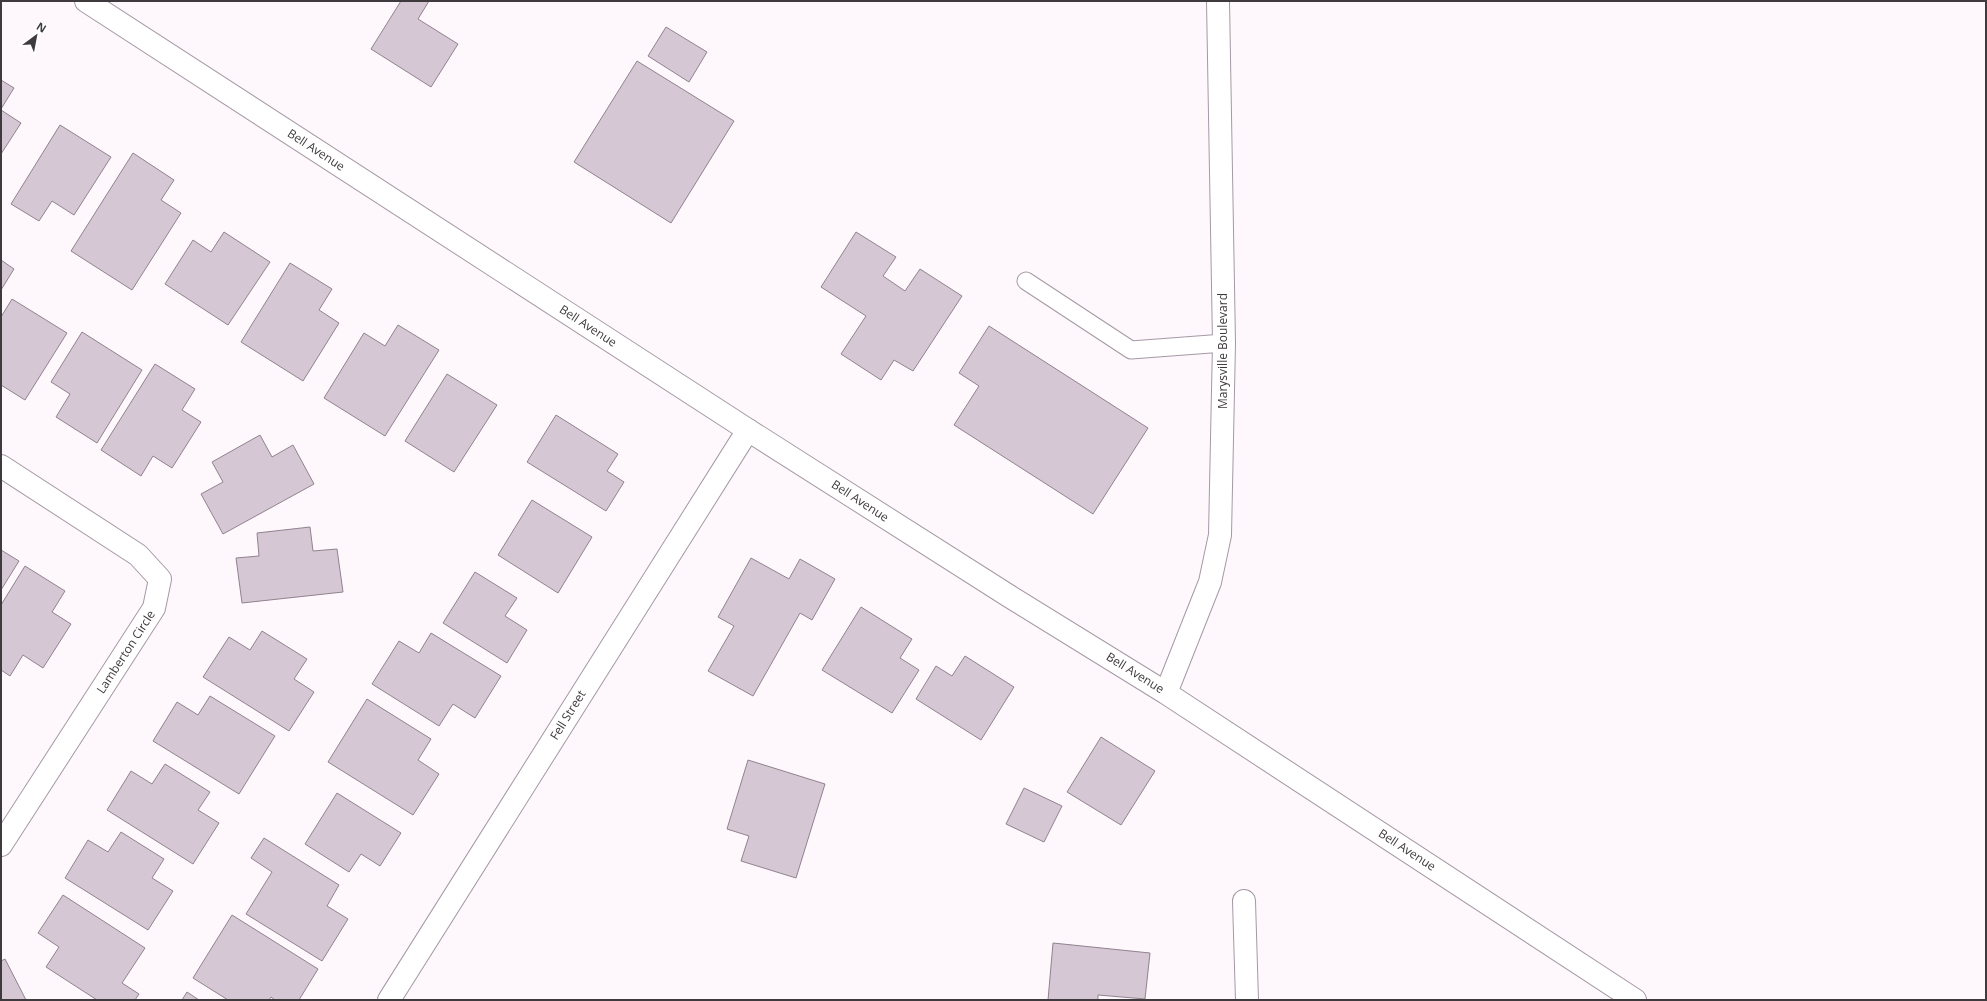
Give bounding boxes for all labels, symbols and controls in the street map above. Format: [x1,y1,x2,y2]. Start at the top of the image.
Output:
north arrow [16,16,56,56]
text: N [34,18,49,36]
street label: Bell Avenue [284,125,349,175]
street label: Marysville Boulevard [1214,293,1231,409]
street label: Bell Avenue [556,301,621,351]
street label: Bell Avenue [828,476,893,526]
street label: Lamberton Circle [92,607,159,697]
street label: Bell Avenue [1103,648,1168,697]
street label: Fell Street [546,687,590,743]
street label: Bell Avenue [1375,825,1440,875]

